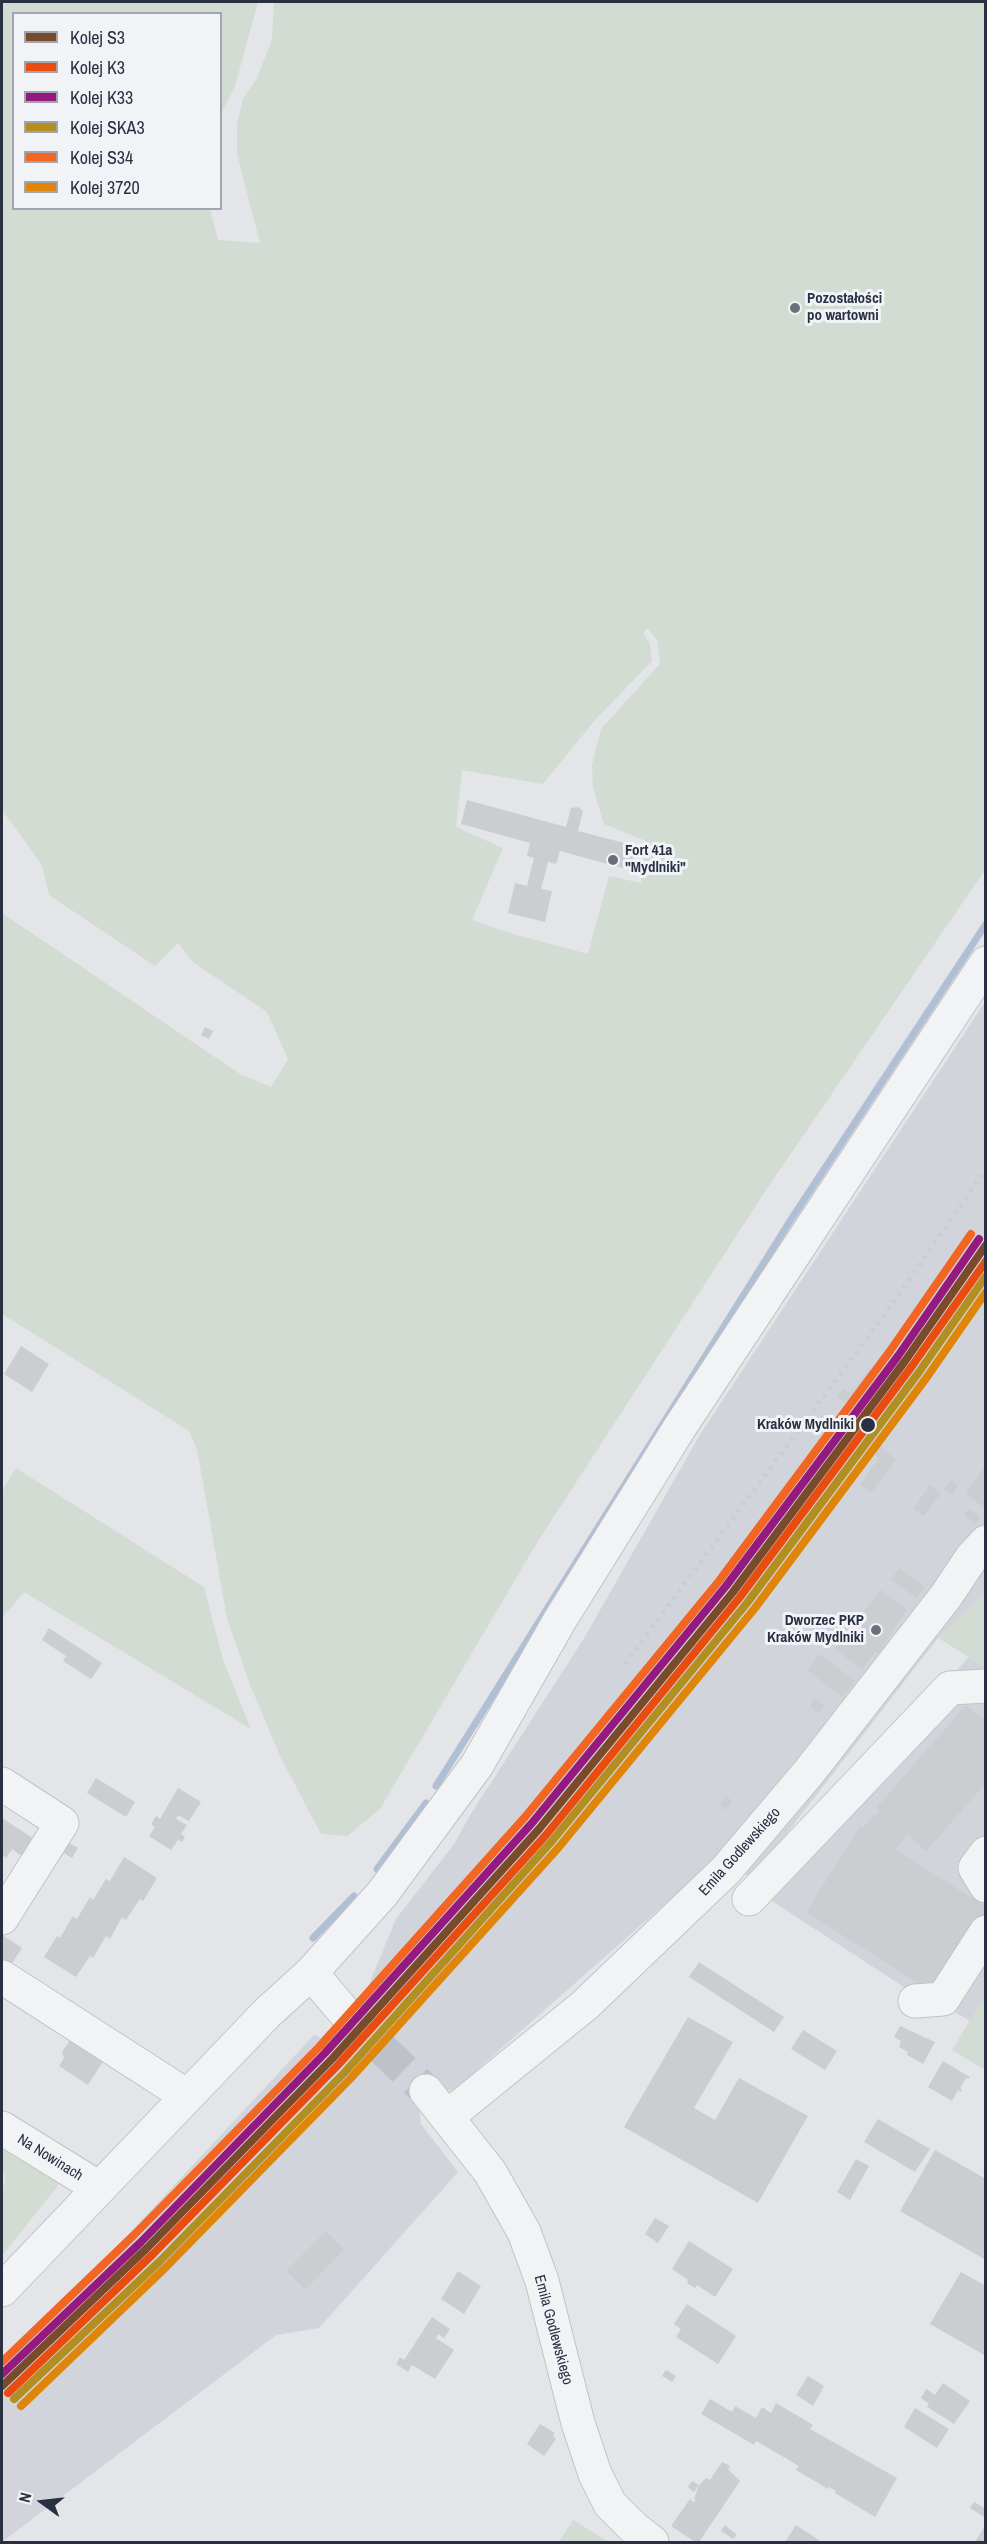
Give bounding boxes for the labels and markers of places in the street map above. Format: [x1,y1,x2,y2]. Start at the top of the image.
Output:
place label: Pozostałości po wartowni [807,290,882,325]
marker: Pozostałości po wartowni [788,301,802,315]
place label: Fort 41a "Mydlniki" [625,842,686,877]
marker: Fort 41a "Mydlniki" [606,853,620,867]
place label: Kraków Mydlniki [757,1416,854,1434]
marker: Kraków Mydlniki [859,1416,877,1434]
place label: Dworzec PKP Kraków Mydlniki [767,1612,864,1647]
marker: Dworzec PKP Kraków Mydlniki [869,1623,883,1637]

